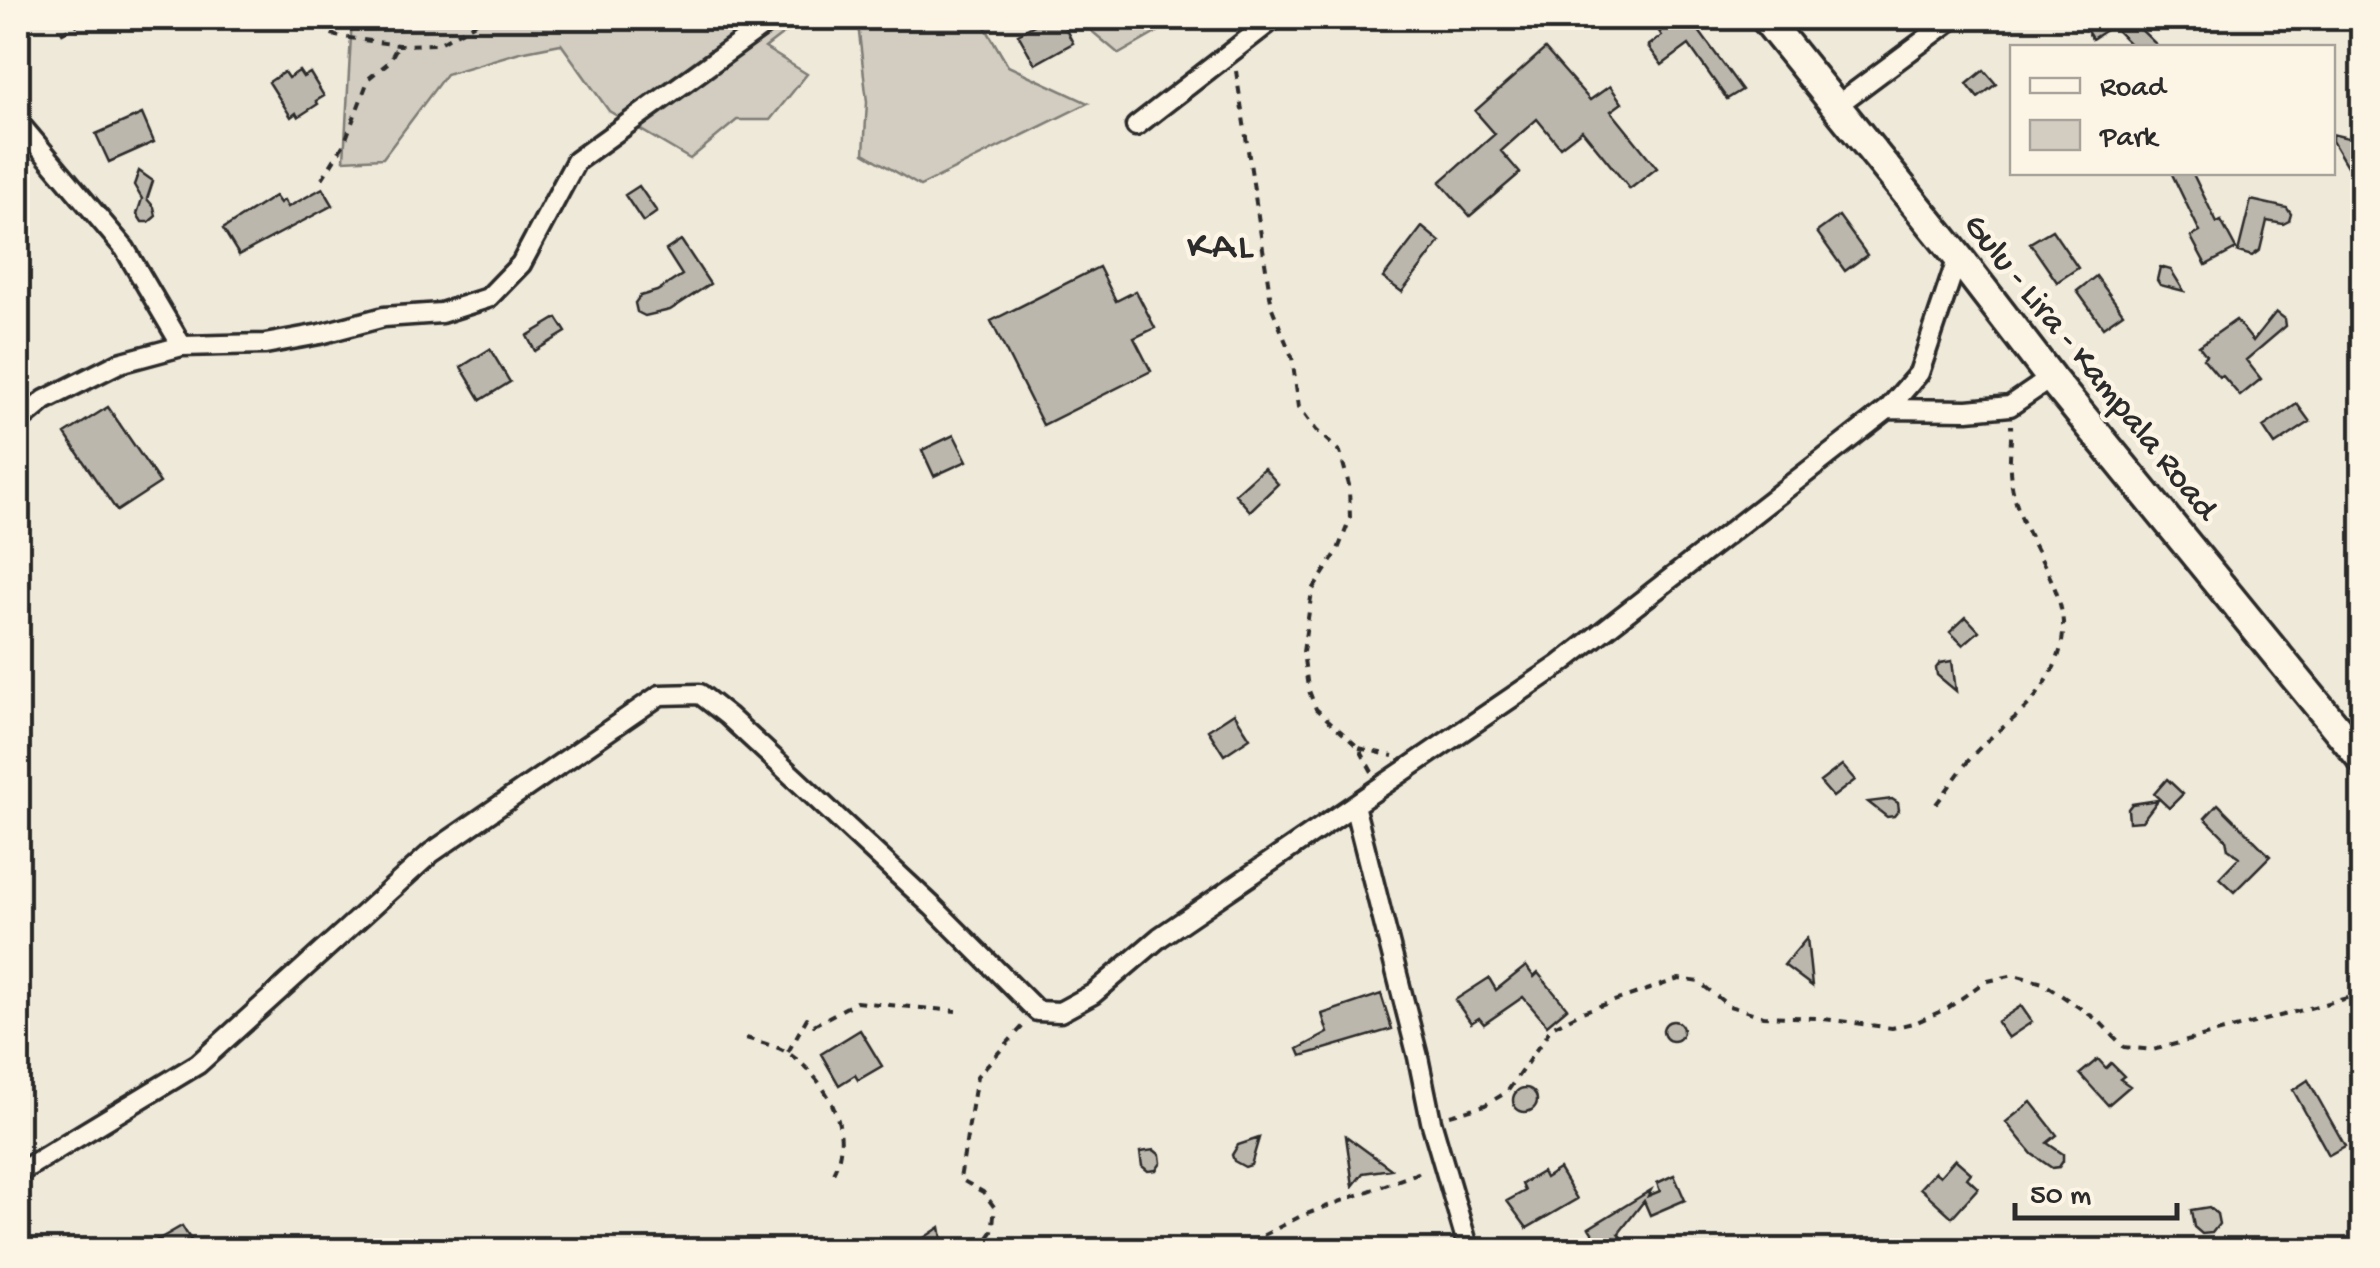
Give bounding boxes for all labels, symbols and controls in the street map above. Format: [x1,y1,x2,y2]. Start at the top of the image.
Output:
legend [2010,45,2335,175]
text: Road [2100,72,2168,107]
text: Park [2099,122,2160,157]
street label: Gulu - Lira - Kampala Road [1953,207,2226,532]
district label: KAL [1187,225,1255,272]
scale bar [2015,1158,2178,1220]
text: 50 m [2030,1180,2091,1215]

